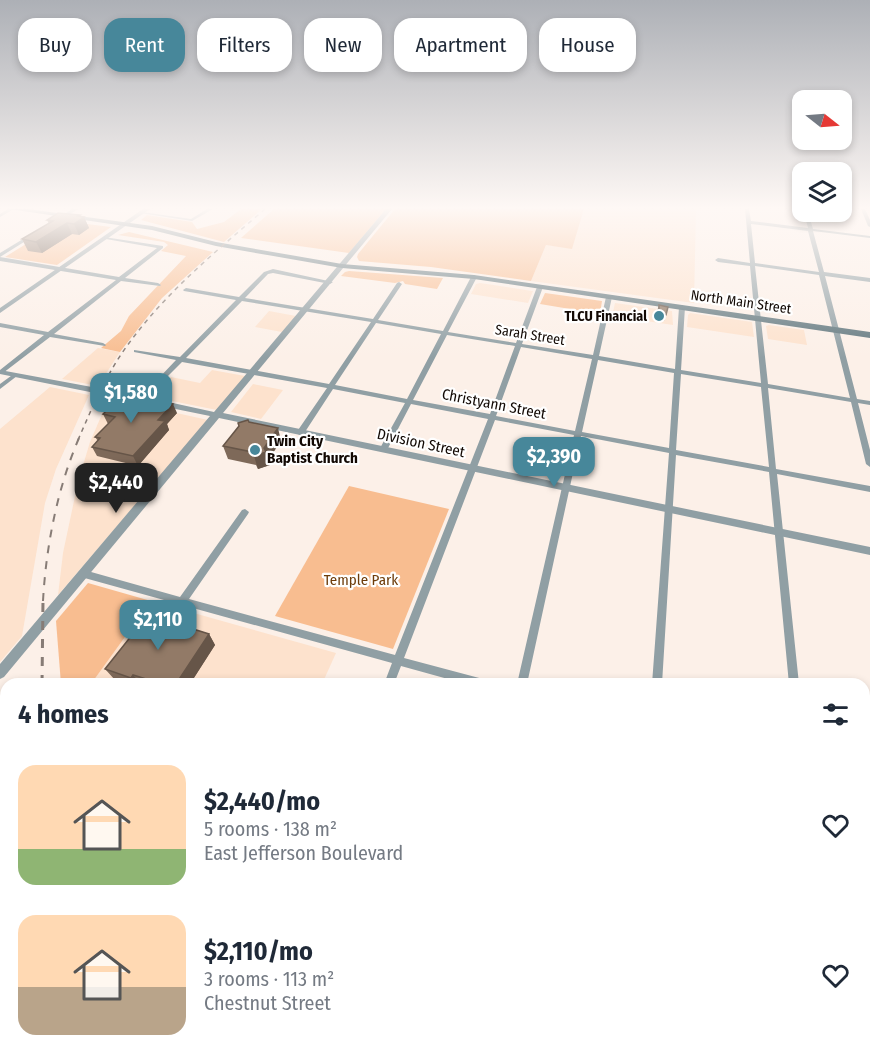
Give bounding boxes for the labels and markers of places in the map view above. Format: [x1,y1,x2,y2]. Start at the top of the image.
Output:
place label: TLCU Financial [564,308,647,325]
marker: TLCU Financial [652,309,666,323]
pin: $1,580 [82,373,180,424]
place label: Twin City Baptist Church [267,432,358,467]
pin: $2,390 [505,437,603,488]
marker: Twin City Baptist Church [248,443,262,457]
pin: $2,440 [67,463,165,514]
pin: $2,110 [109,600,207,651]

